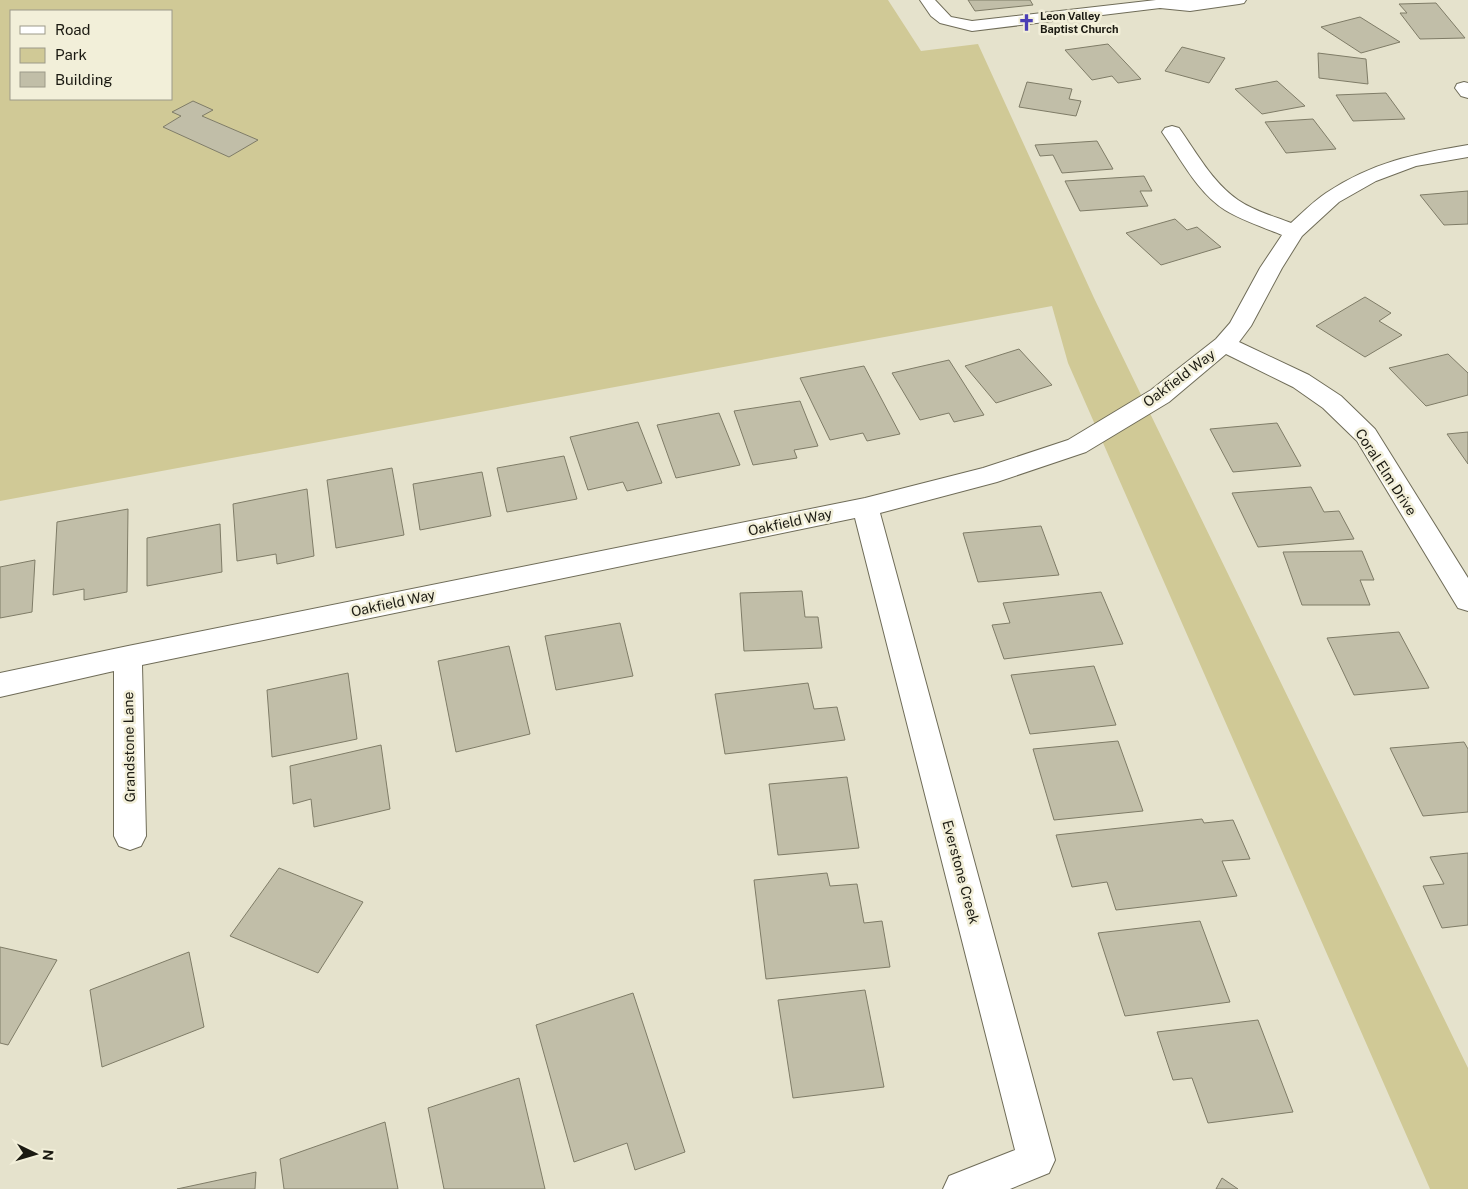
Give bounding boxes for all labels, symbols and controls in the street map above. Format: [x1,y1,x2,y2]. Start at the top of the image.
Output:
legend [10,10,172,100]
place label: Leon Valley Baptist Church [1040,10,1119,35]
church icon: Leon Valley Baptist Church [1016,12,1036,32]
text: Road [55,21,91,38]
text: Park [55,46,87,63]
text: Building [55,71,113,88]
street label: Oakfield Way [1140,346,1218,410]
street label: Coral Elm Drive [1352,426,1420,518]
street label: Oakfield Way [747,505,834,539]
street label: Oakfield Way [350,586,437,620]
street label: Grandstone Lane [120,691,138,802]
street label: Everstone Creek [939,818,983,926]
north arrow [10,1129,60,1179]
text: N [40,1149,56,1161]

